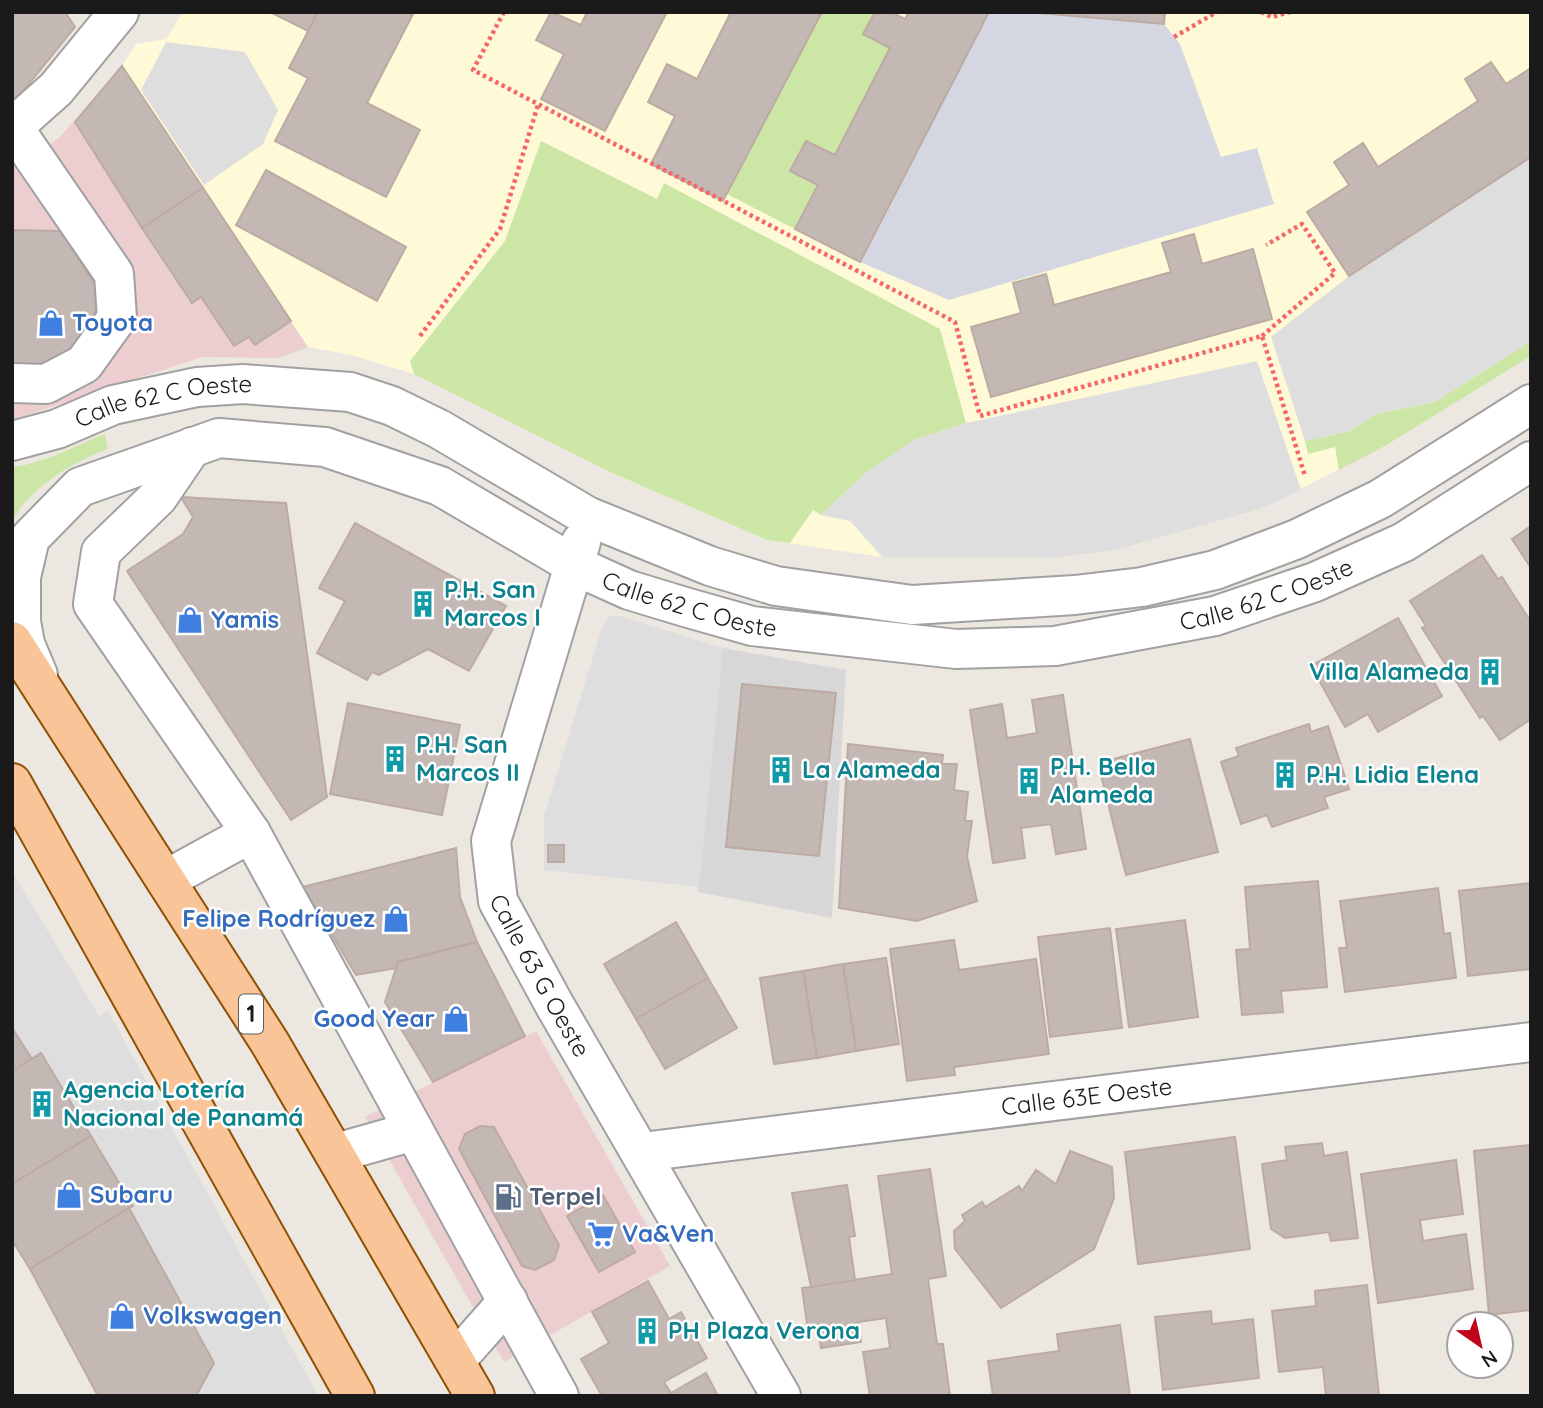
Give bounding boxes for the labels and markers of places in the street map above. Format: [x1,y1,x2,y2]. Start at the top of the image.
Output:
place label: Toyota [72,307,153,337]
shop icon: Toyota [36,308,66,338]
place label: P.H. San Marcos I [444,574,541,632]
building icon: P.H. San Marcos I [408,589,438,619]
place label: Yamis [211,604,279,634]
shop icon: Yamis [175,605,205,635]
place label: Villa Alameda [1309,656,1469,686]
building icon: Villa Alameda [1475,657,1505,687]
place label: P.H. San Marcos II [416,729,520,787]
building icon: P.H. San Marcos II [380,744,410,774]
place label: P.H. Bella Alameda [1050,751,1156,809]
place label: La Alameda [802,754,941,784]
building icon: La Alameda [766,755,796,785]
place label: P.H. Lidia Elena [1306,759,1479,789]
building icon: P.H. Lidia Elena [1270,760,1300,790]
building icon: P.H. Bella Alameda [1014,766,1044,796]
place label: Felipe Rodríguez [182,903,375,933]
shop icon: Felipe Rodríguez [381,904,411,934]
place label: Good Year [313,1003,435,1033]
shop icon: Good Year [441,1004,471,1034]
place label: Agencia Lotería Nacional de Panamá [63,1074,303,1132]
building icon: Agencia Lotería Nacional de Panamá [27,1089,57,1119]
place label: Subaru [90,1179,173,1209]
shop icon: Subaru [54,1180,84,1210]
place label: Terpel [529,1181,601,1211]
fuel station icon: Terpel [493,1182,523,1212]
place label: Va&Ven [622,1218,714,1248]
supermarket icon: Va&Ven [586,1219,616,1249]
place label: Volkswagen [143,1300,282,1330]
shop icon: Volkswagen [107,1301,137,1331]
place label: PH Plaza Verona [668,1315,860,1345]
building icon: PH Plaza Verona [632,1316,662,1346]

